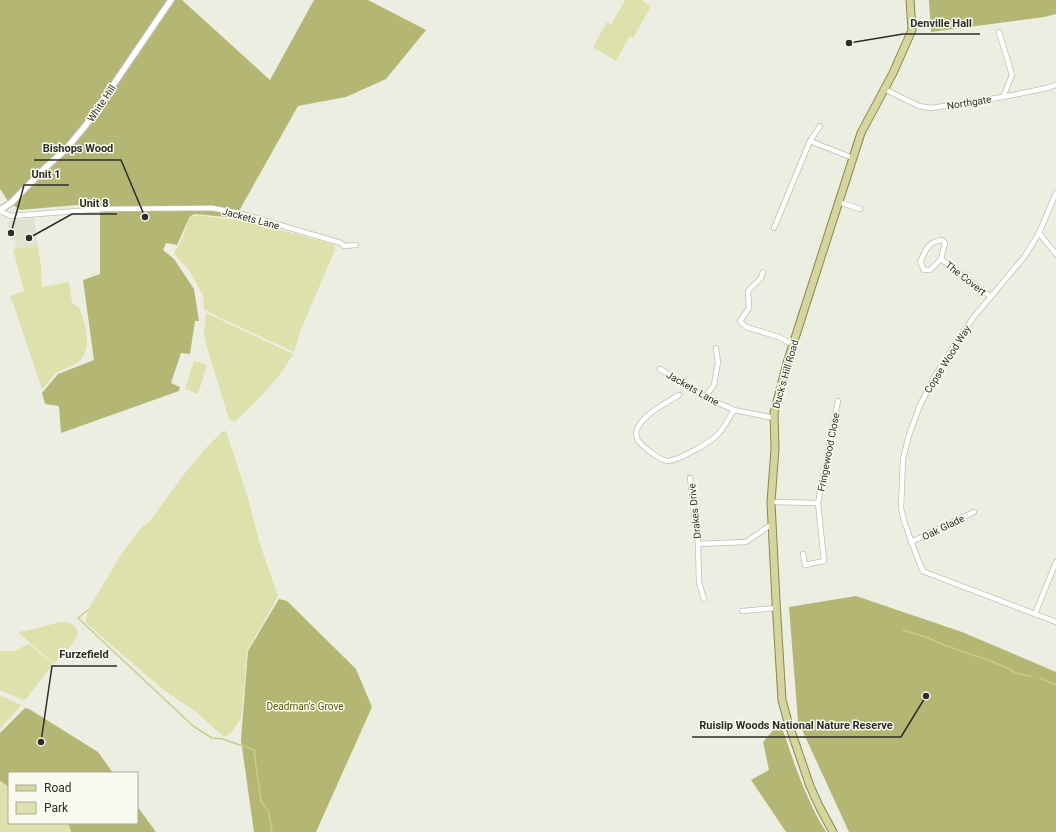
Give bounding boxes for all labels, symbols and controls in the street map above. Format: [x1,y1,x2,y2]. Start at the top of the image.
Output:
callout: Denville Hall [903,11,980,34]
text: Denville Hall [910,17,972,30]
street label: White Hill [85,83,118,124]
street label: Northgate [946,94,992,111]
callout: Bishops Wood [34,137,121,160]
text: Bishops Wood [43,142,113,155]
callout: Unit 1 [24,162,69,185]
text: Unit 1 [31,168,61,181]
callout: Unit 8 [72,191,117,214]
text: Unit 8 [79,197,109,210]
street label: Jackets Lane [221,206,281,231]
street label: The Covert [943,259,988,298]
street label: Copse Wood Way [922,323,973,395]
street label: Duck's Hill Road [770,338,801,410]
street label: Jackets Lane [664,369,721,408]
street label: Fringewood Close [815,412,842,492]
street label: Drakes Drive [686,483,703,539]
street label: Oak Glade [920,513,966,542]
callout: Furzefield [52,643,117,666]
text: Furzefield [59,648,109,661]
park label: Deadman's Grove [267,701,343,712]
callout: Ruislip Woods National Nature Reserve [692,714,901,737]
text: Ruislip Woods National Nature Reserve [699,719,893,732]
legend [8,772,138,824]
text: Road [44,781,72,795]
text: Park [44,801,69,815]

